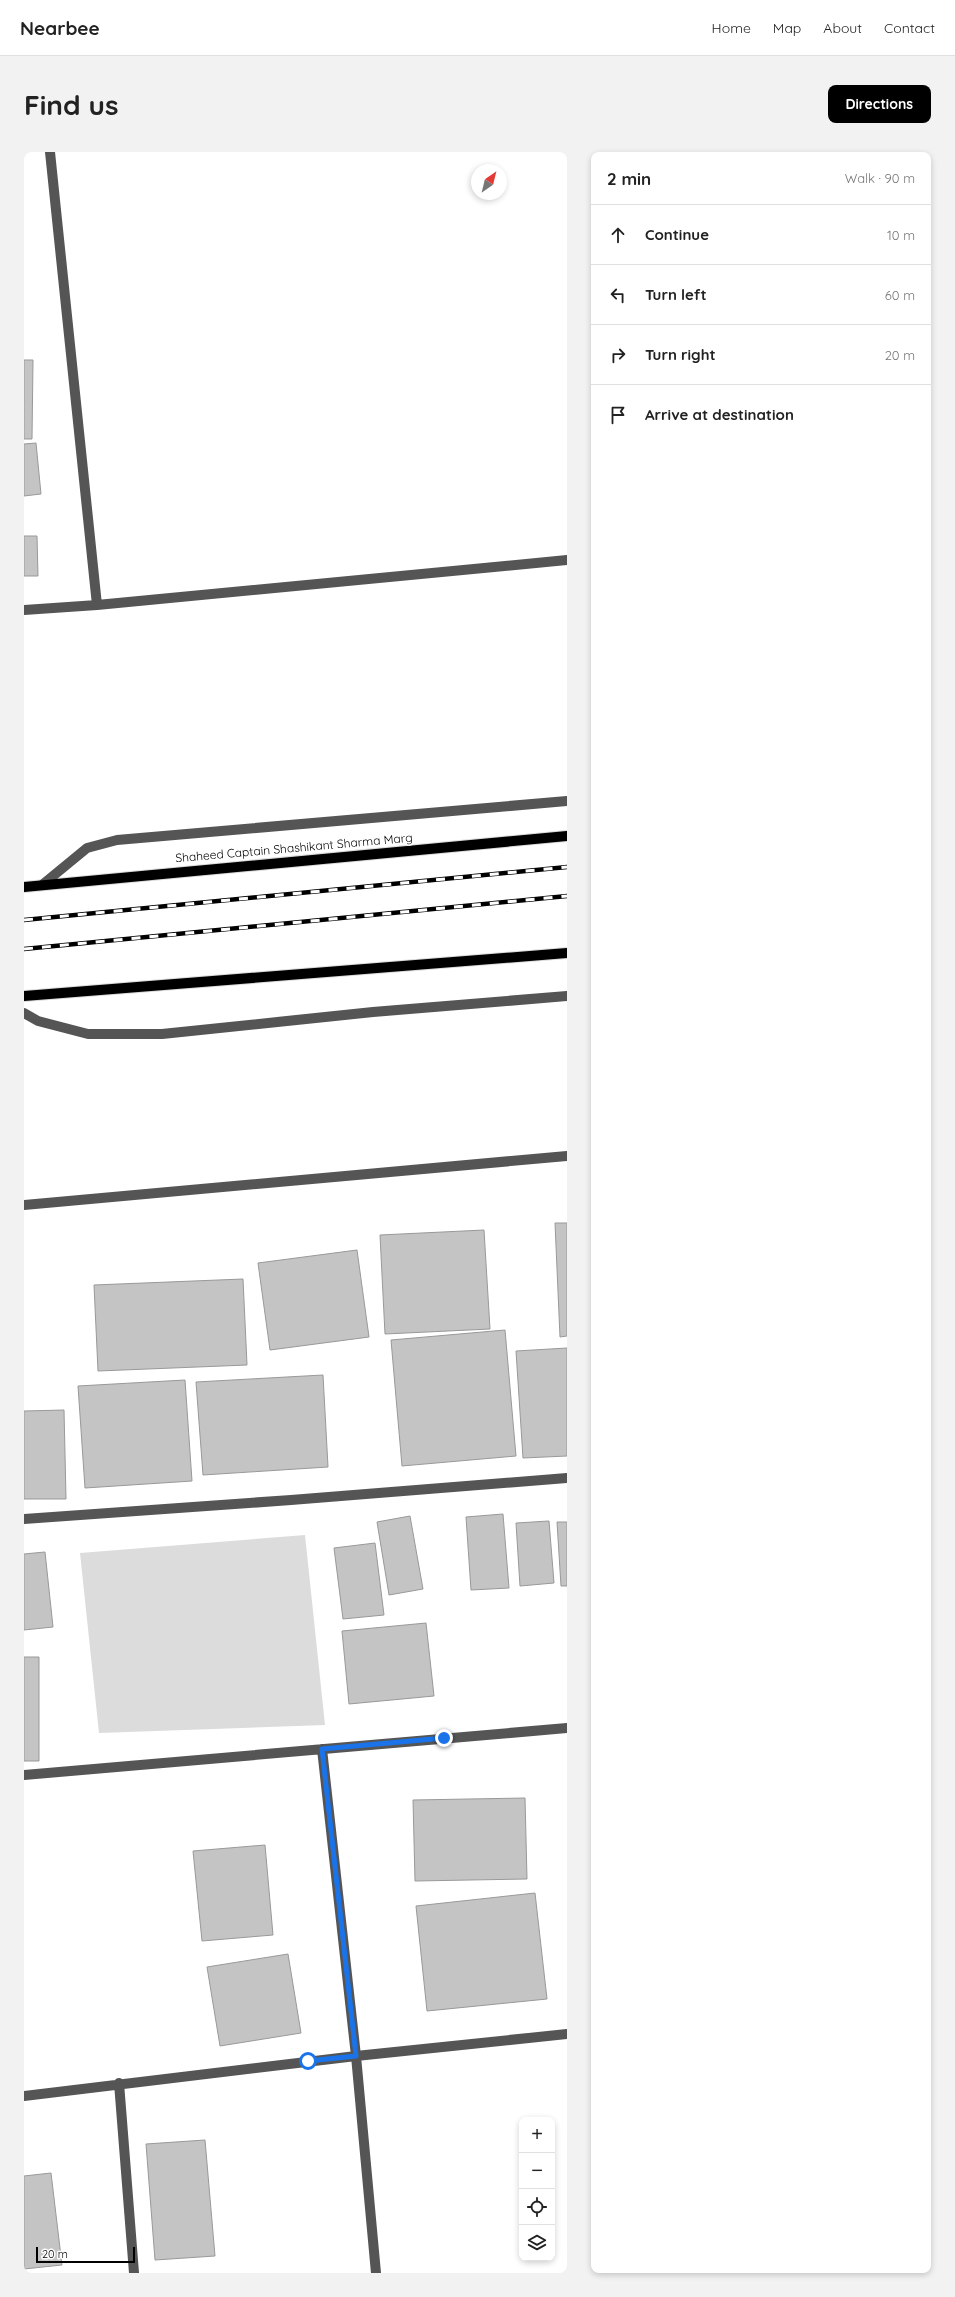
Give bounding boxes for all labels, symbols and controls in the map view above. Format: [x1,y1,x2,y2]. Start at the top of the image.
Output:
text: Nearbee [20,16,100,40]
text: Home [712,19,751,37]
text: Map [773,19,801,37]
text: About [823,19,862,37]
text: Contact [884,19,935,37]
button: Directions [828,85,931,123]
text: Find us [24,87,118,122]
north arrow [471,164,507,200]
text: 2 min [607,168,651,189]
text: Walk · 90 m [845,170,915,186]
icon: ahead [607,224,629,246]
text: Continue [645,225,709,244]
text: 10 m [887,227,915,243]
icon: left [607,284,629,306]
text: Turn left [645,285,707,304]
text: 60 m [885,287,915,303]
icon: right [607,344,629,366]
text: Turn right [645,345,716,364]
text: 20 m [885,347,915,363]
icon: arrive [607,404,629,426]
text: Arrive at destination [645,405,794,424]
street label: Shaheed Captain Shashikant Sharma Marg [175,830,413,865]
route end [435,1729,453,1747]
route start [299,2052,317,2070]
map controls [519,2117,555,2261]
button: + [519,2117,555,2153]
button: − [519,2153,555,2189]
button: locate [519,2189,555,2225]
button: layers [519,2225,555,2261]
scale bar [36,2245,135,2264]
text: 20 m [42,2247,68,2261]

